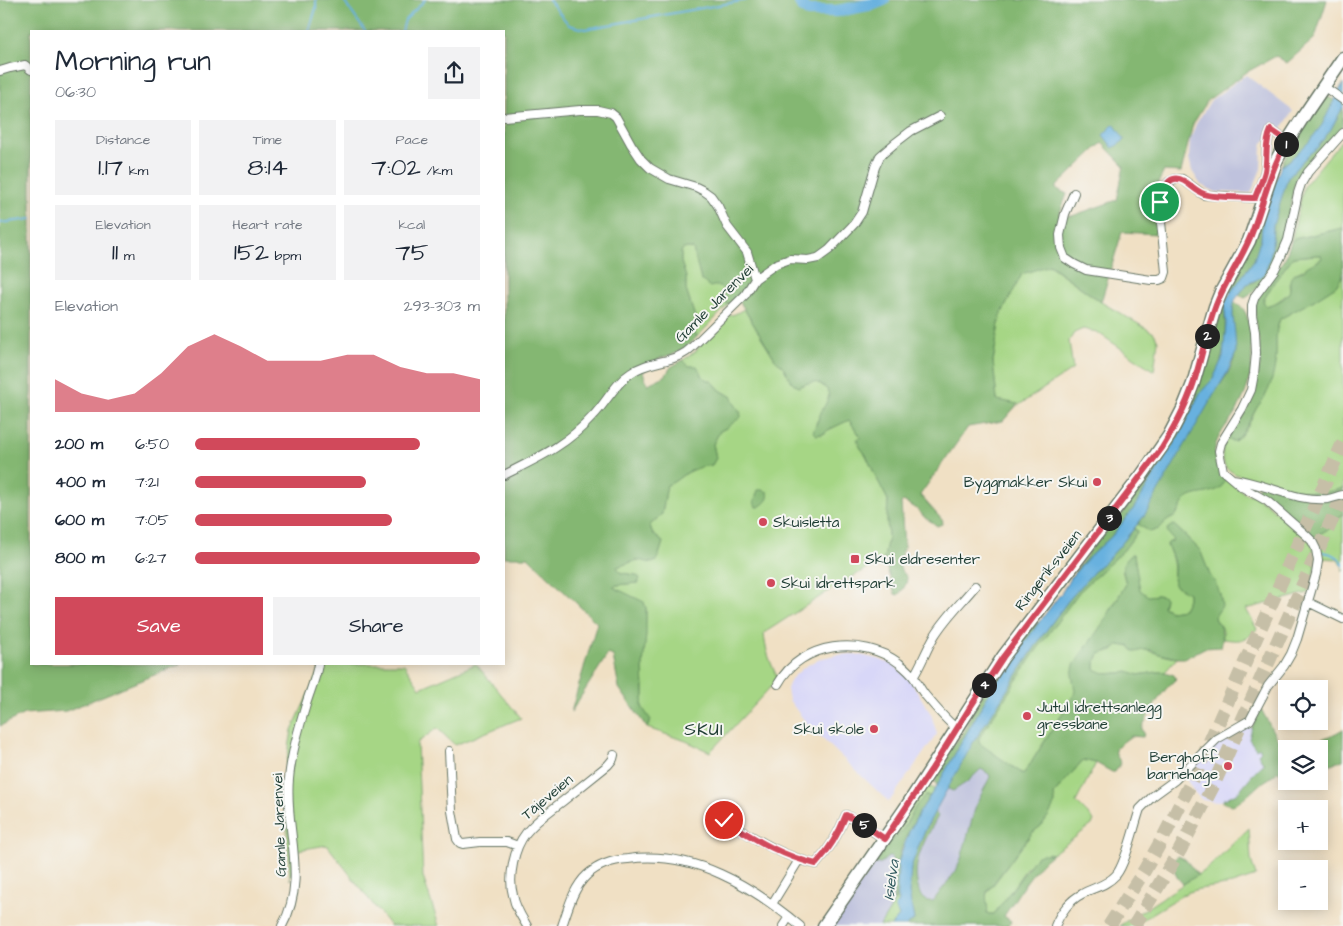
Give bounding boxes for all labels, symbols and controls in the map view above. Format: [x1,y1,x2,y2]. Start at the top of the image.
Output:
text: Morning run [55,42,211,81]
button: share [428,47,480,99]
text: 06:30 [55,81,96,103]
text: Distance [96,130,150,150]
text: Time [253,130,282,150]
text: Pace [396,130,428,150]
pin: 1 [1274,132,1298,156]
text: 1 [1286,134,1287,154]
text: 1.17 [98,150,123,185]
text: 8:14 [247,150,288,185]
text: 7:02 [371,150,421,185]
text: km [123,161,148,181]
text: /km [421,161,452,181]
pin [1139,181,1181,223]
icon: arrive [1146,188,1174,216]
text: Elevation [96,215,151,235]
text: Heart rate [232,215,303,235]
text: kcal [398,215,425,235]
text: 11 [112,235,118,270]
text: 152 [234,235,269,270]
text: 75 [395,235,428,270]
text: m [118,246,135,266]
text: bpm [269,246,301,266]
street label: Gamle Jarenvei [670,259,759,347]
text: Elevation [55,295,118,317]
text: 293–303 m [403,295,480,317]
pin: 2 [1194,324,1220,348]
text: 2 [1203,326,1212,346]
text: 200 m [55,433,103,455]
text: 6:50 [135,433,169,455]
text: 400 m [55,471,105,493]
text: 7:21 [135,471,159,493]
place label: Byggmakker Skui [964,472,1088,494]
marker: Byggmakker Skui [1091,476,1103,488]
pin: 3 [1096,506,1122,530]
text: 3 [1106,508,1113,528]
text: 600 m [55,509,104,531]
text: 7:05 [135,509,169,531]
place label: Skuisletta [773,512,840,533]
marker: Skuisletta [757,516,769,528]
street label: Ringeriksveien [1010,525,1088,616]
text: 800 m [55,547,104,569]
text: 6:27 [135,547,167,569]
place label: Skui eldresenter [865,549,980,570]
marker: Skui eldresenter [849,553,861,565]
place label: Skui idrettspark [781,573,895,594]
marker: Skui idrettspark [765,577,777,589]
button: Save [55,597,263,655]
button: Share [273,597,480,655]
pin: 4 [972,672,996,698]
text: 4 [980,675,989,695]
map controls [1278,680,1328,910]
button: locate [1278,680,1328,730]
place label: Jutul idrettsanlegg gressbane [1037,697,1162,736]
marker: Jutul idrettsanlegg gressbane [1021,710,1033,722]
district label: SKUI [684,717,724,742]
place label: Skui skole [794,719,864,740]
marker: Skui skole [868,723,880,735]
button: layers [1278,740,1328,790]
place label: Berghoff barnehage [1147,747,1218,786]
marker: Berghoff barnehage [1222,760,1234,772]
street label: Tåjeveien [517,769,578,825]
street label: Gamle Jarenvei [267,772,292,877]
pin [703,799,745,841]
button: + [1278,800,1328,850]
icon: check [710,806,738,834]
pin: 5 [852,812,876,838]
text: 5 [860,815,869,835]
water label: Isielva [877,858,905,902]
button: − [1278,860,1328,910]

